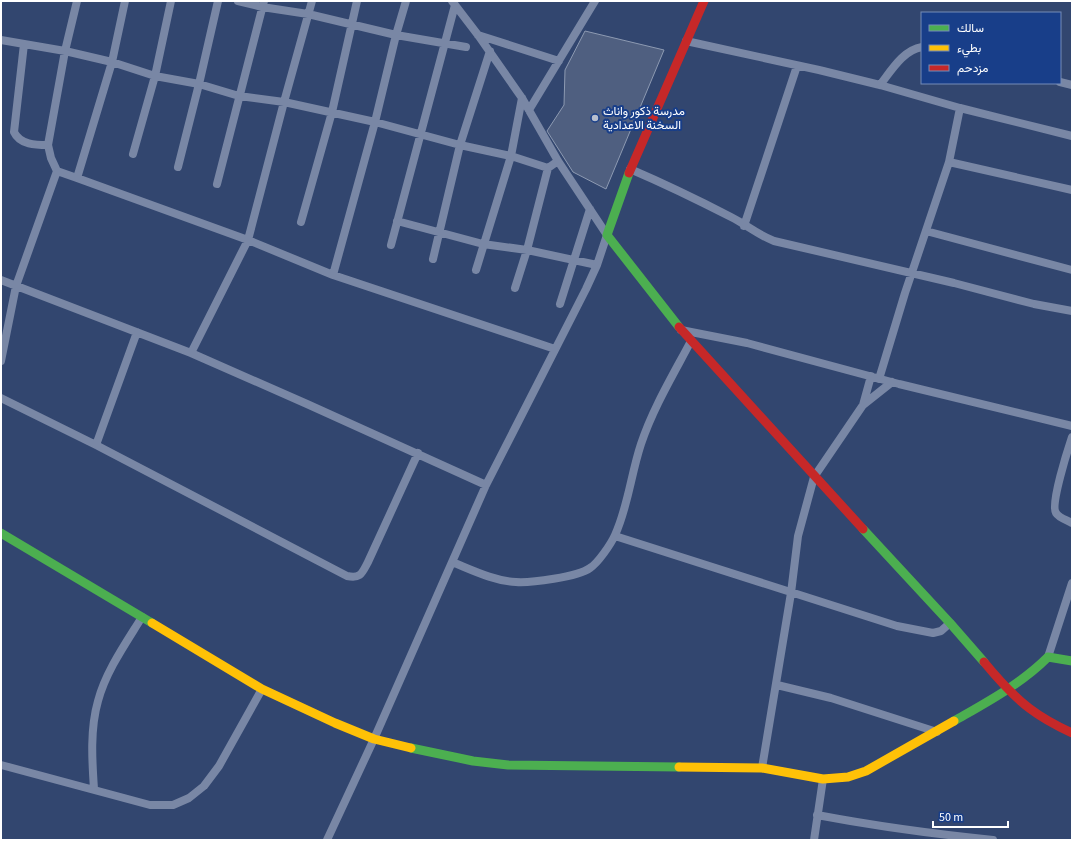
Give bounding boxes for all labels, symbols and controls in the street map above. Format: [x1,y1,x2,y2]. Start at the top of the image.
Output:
legend [921,12,1061,84]
text: سالك [957,20,984,37]
text: بطيء [957,40,981,58]
text: مزدحم [957,60,988,77]
place label: مدرسة ذكور واناث السخنة الاعدادية [603,103,685,134]
marker: مدرسة ذكور واناث السخنة الاعدادية [590,113,600,123]
scale bar [933,803,1008,829]
text: 50 m [939,809,963,826]

